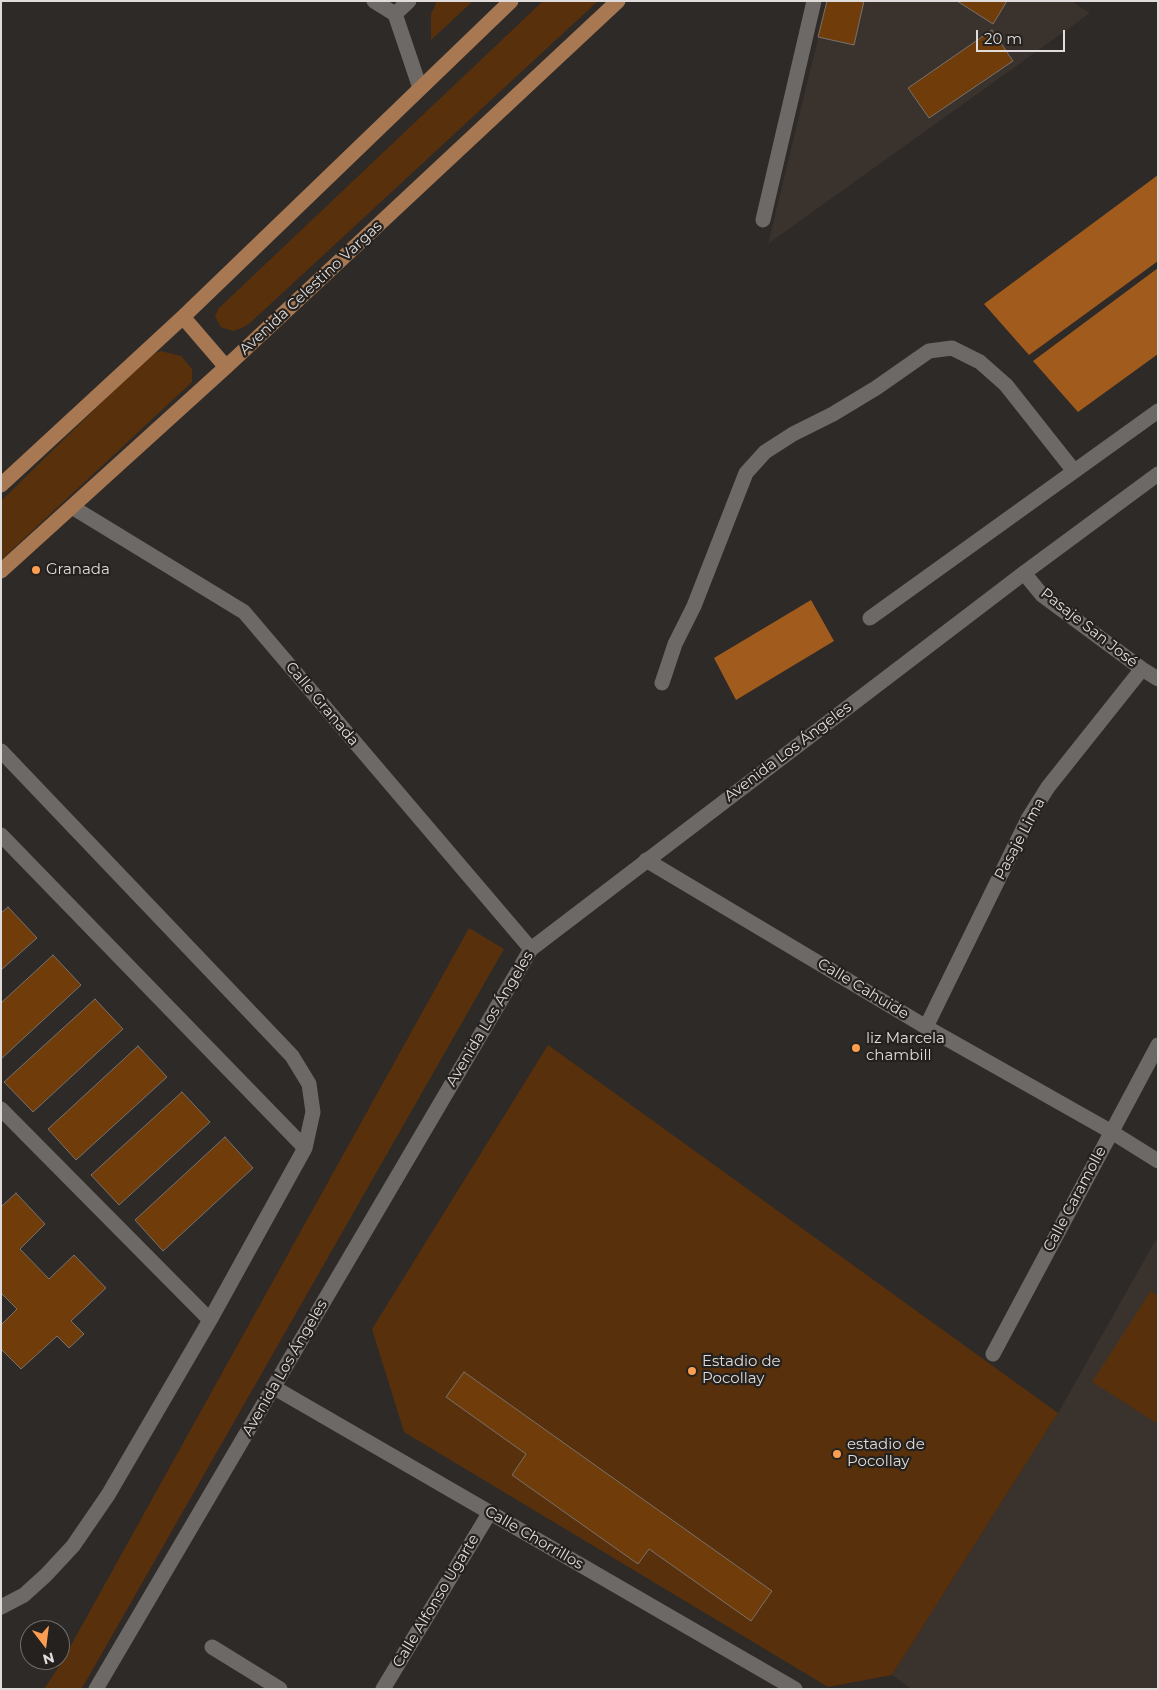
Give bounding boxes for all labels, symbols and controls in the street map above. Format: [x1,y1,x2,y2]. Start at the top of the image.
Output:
scale bar [979,20,1068,52]
text: 20 m [984,29,1022,48]
street label: Avenida Celestino Vargas [236,217,386,359]
place label: Granada [46,561,110,579]
marker: Granada [30,564,42,576]
street label: Pasaje San José [1037,585,1141,671]
street label: Calle Granada [282,658,362,750]
street label: Avenida Los Ángeles [721,698,855,806]
street label: Pasaje Lima [991,795,1049,883]
street label: Avenida Los Ángeles [443,948,537,1090]
street label: Calle Cahuide [814,955,912,1023]
place label: liz Marcela chambill [866,1030,945,1065]
marker: liz Marcela chambill [850,1042,862,1054]
street label: Calle Caramolle [1040,1143,1110,1255]
street label: Avenida Los Ángeles [239,1297,331,1439]
place label: Estadio de Pocollay [702,1353,781,1388]
marker: Estadio de Pocollay [686,1365,698,1377]
place label: estadio de Pocollay [847,1436,925,1471]
marker: estadio de Pocollay [831,1448,843,1460]
street label: Calle Chorrillos [481,1502,587,1574]
street label: Calle Alfonso Ugarte [389,1531,483,1671]
north arrow [20,1620,70,1670]
text: N [41,1648,56,1669]

